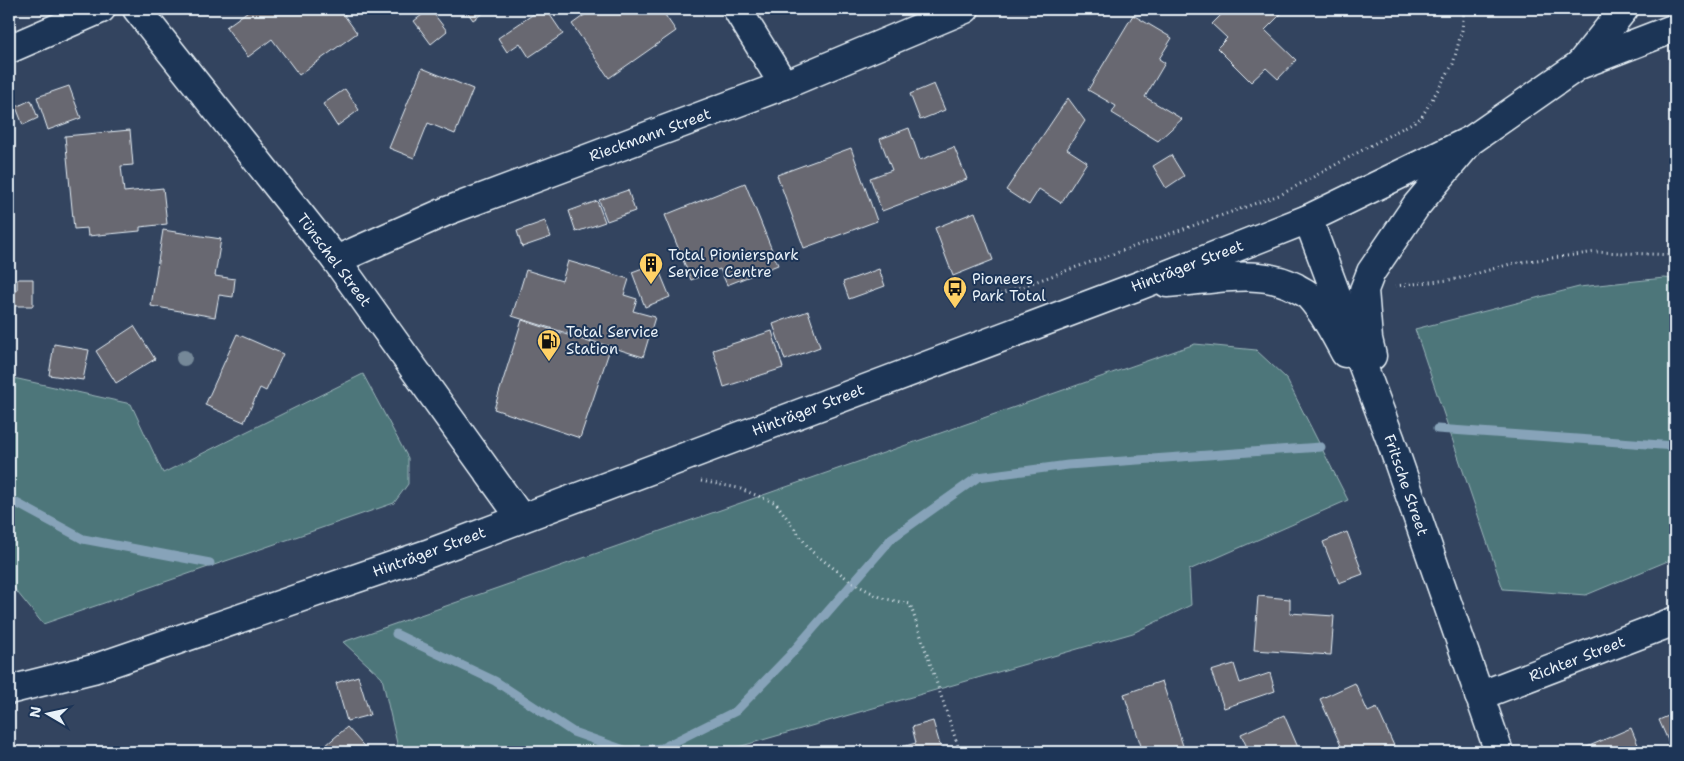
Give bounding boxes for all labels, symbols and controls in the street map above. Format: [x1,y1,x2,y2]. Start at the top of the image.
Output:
street label: Rieckmann Street [586,104,714,166]
street label: Tünschel Street [292,209,376,311]
street label: Hinträger Street [1128,235,1246,297]
place label: Total Pionierspark Service Centre [668,245,799,282]
building icon: Total Pionierspark Service Centre [638,251,664,285]
place label: Pioneers Park Total [972,269,1046,306]
bus stop icon: Pioneers Park Total [942,275,968,309]
place label: Total Service Station [566,322,659,359]
fuel station icon: Total Service Station [536,328,562,362]
street label: Hinträger Street [749,379,867,441]
street label: Fritsche Street [1379,431,1433,539]
street label: Hinträger Street [370,522,488,582]
street label: Richter Street [1526,632,1628,686]
north arrow [22,688,72,738]
text: N [25,705,45,719]

